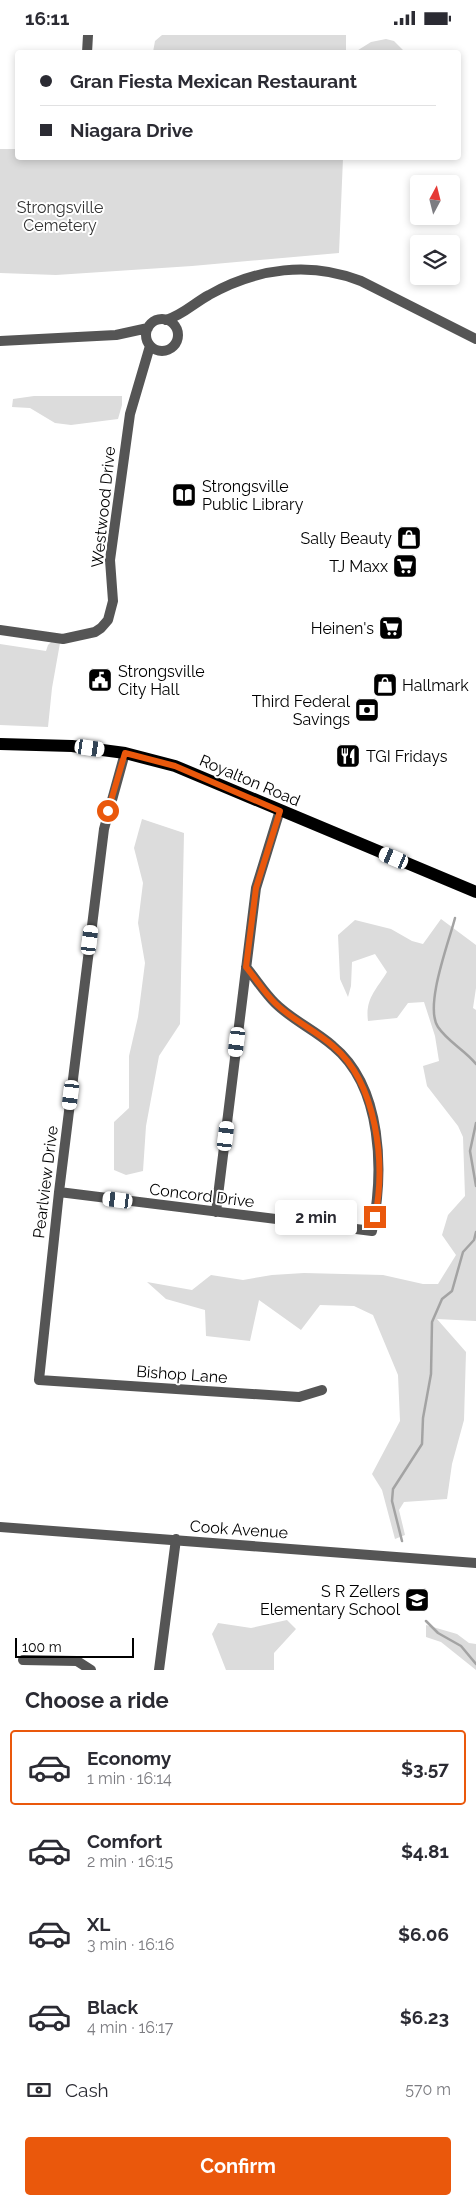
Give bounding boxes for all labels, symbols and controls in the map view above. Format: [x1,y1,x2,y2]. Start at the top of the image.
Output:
text: 16:11 [25,7,69,29]
text: Gran Fiesta Mexican Restaurant [70,70,357,92]
text: Niagara Drive [70,119,193,141]
north arrow [410,175,460,225]
map controls [410,175,460,285]
park label: Strongsville Cemetery [17,198,103,235]
button: layers [410,235,460,285]
street label: Westwood Drive [88,445,119,569]
place label: Strongsville Public Library [202,477,304,514]
library icon: Strongsville Public Library [171,482,197,508]
shop icon: Sally Beauty [396,525,422,551]
place label: Sally Beauty [301,529,392,548]
supermarket icon: TJ Maxx [392,553,418,579]
place label: TJ Maxx [329,557,388,576]
supermarket icon: Heinen's [378,615,404,641]
place label: Heinen's [311,619,374,638]
place label: Strongsville City Hall [118,662,205,699]
public building icon: Strongsville City Hall [87,667,113,693]
shop icon: Hallmark [372,672,398,698]
place label: Hallmark [402,676,469,695]
place label: Third Federal Savings [252,692,351,729]
bank icon: Third Federal Savings [354,697,380,723]
car [74,738,105,758]
restaurant icon: TGI Fridays [335,743,361,769]
place label: TGI Fridays [366,747,448,766]
street label: Royalton Road [197,751,303,810]
route start [97,800,119,822]
car [377,845,410,871]
car [80,924,99,956]
car [227,1026,246,1058]
car [61,1079,80,1111]
car [216,1120,235,1152]
street label: Pearlview Drive [29,1125,62,1240]
street label: Concord Drive [148,1180,256,1211]
car [102,1191,133,1209]
callout: 2 min [275,1199,358,1235]
route end [364,1206,386,1228]
text: 2 min [295,1208,337,1227]
street label: Bishop Lane [136,1362,228,1387]
street label: Cook Avenue [189,1517,289,1542]
place label: S R Zellers Elementary School [260,1582,401,1619]
school or university icon: S R Zellers Elementary School [404,1587,430,1613]
scale bar [15,1635,134,1658]
text: 100 m [22,1639,62,1655]
text: Choose a ride [25,1687,169,1713]
icon: car [27,1745,72,1790]
text: Economy [87,1747,171,1769]
text: $3.57 [401,1757,449,1779]
text: 1 min · 16:14 [87,1769,172,1788]
icon: car [27,1828,72,1873]
text: Comfort [87,1830,162,1852]
text: $4.81 [401,1840,449,1862]
text: 2 min · 16:15 [87,1852,173,1871]
icon: car [27,1911,72,1956]
text: XL [87,1913,110,1935]
text: $6.06 [398,1923,449,1945]
text: 3 min · 16:16 [87,1935,174,1954]
icon: car [27,1994,72,2039]
text: Black [87,1996,138,2018]
text: $6.23 [400,2006,449,2028]
text: 4 min · 16:17 [87,2018,173,2037]
icon: cash [25,2076,53,2104]
text: Cash [65,2079,109,2101]
text: 570 m [405,2080,451,2099]
button: Confirm [25,2137,451,2195]

